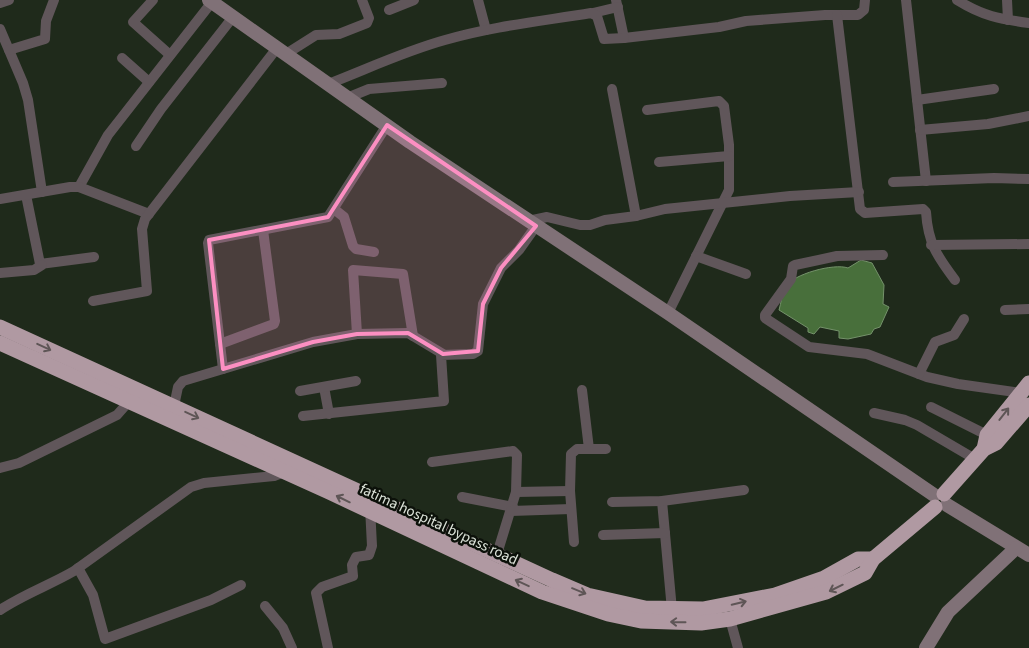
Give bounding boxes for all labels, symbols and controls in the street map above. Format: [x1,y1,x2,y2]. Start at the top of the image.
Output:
one-way arrow [36,343,51,353]
one-way arrow [998,408,1009,421]
one-way arrow [184,410,199,420]
street label: fatima hospital bypass road [356,479,521,570]
one-way arrow [336,494,351,503]
one-way arrow [515,577,530,587]
one-way arrow [829,583,844,593]
one-way arrow [571,587,586,597]
one-way arrow [730,598,746,607]
one-way arrow [670,618,686,627]

